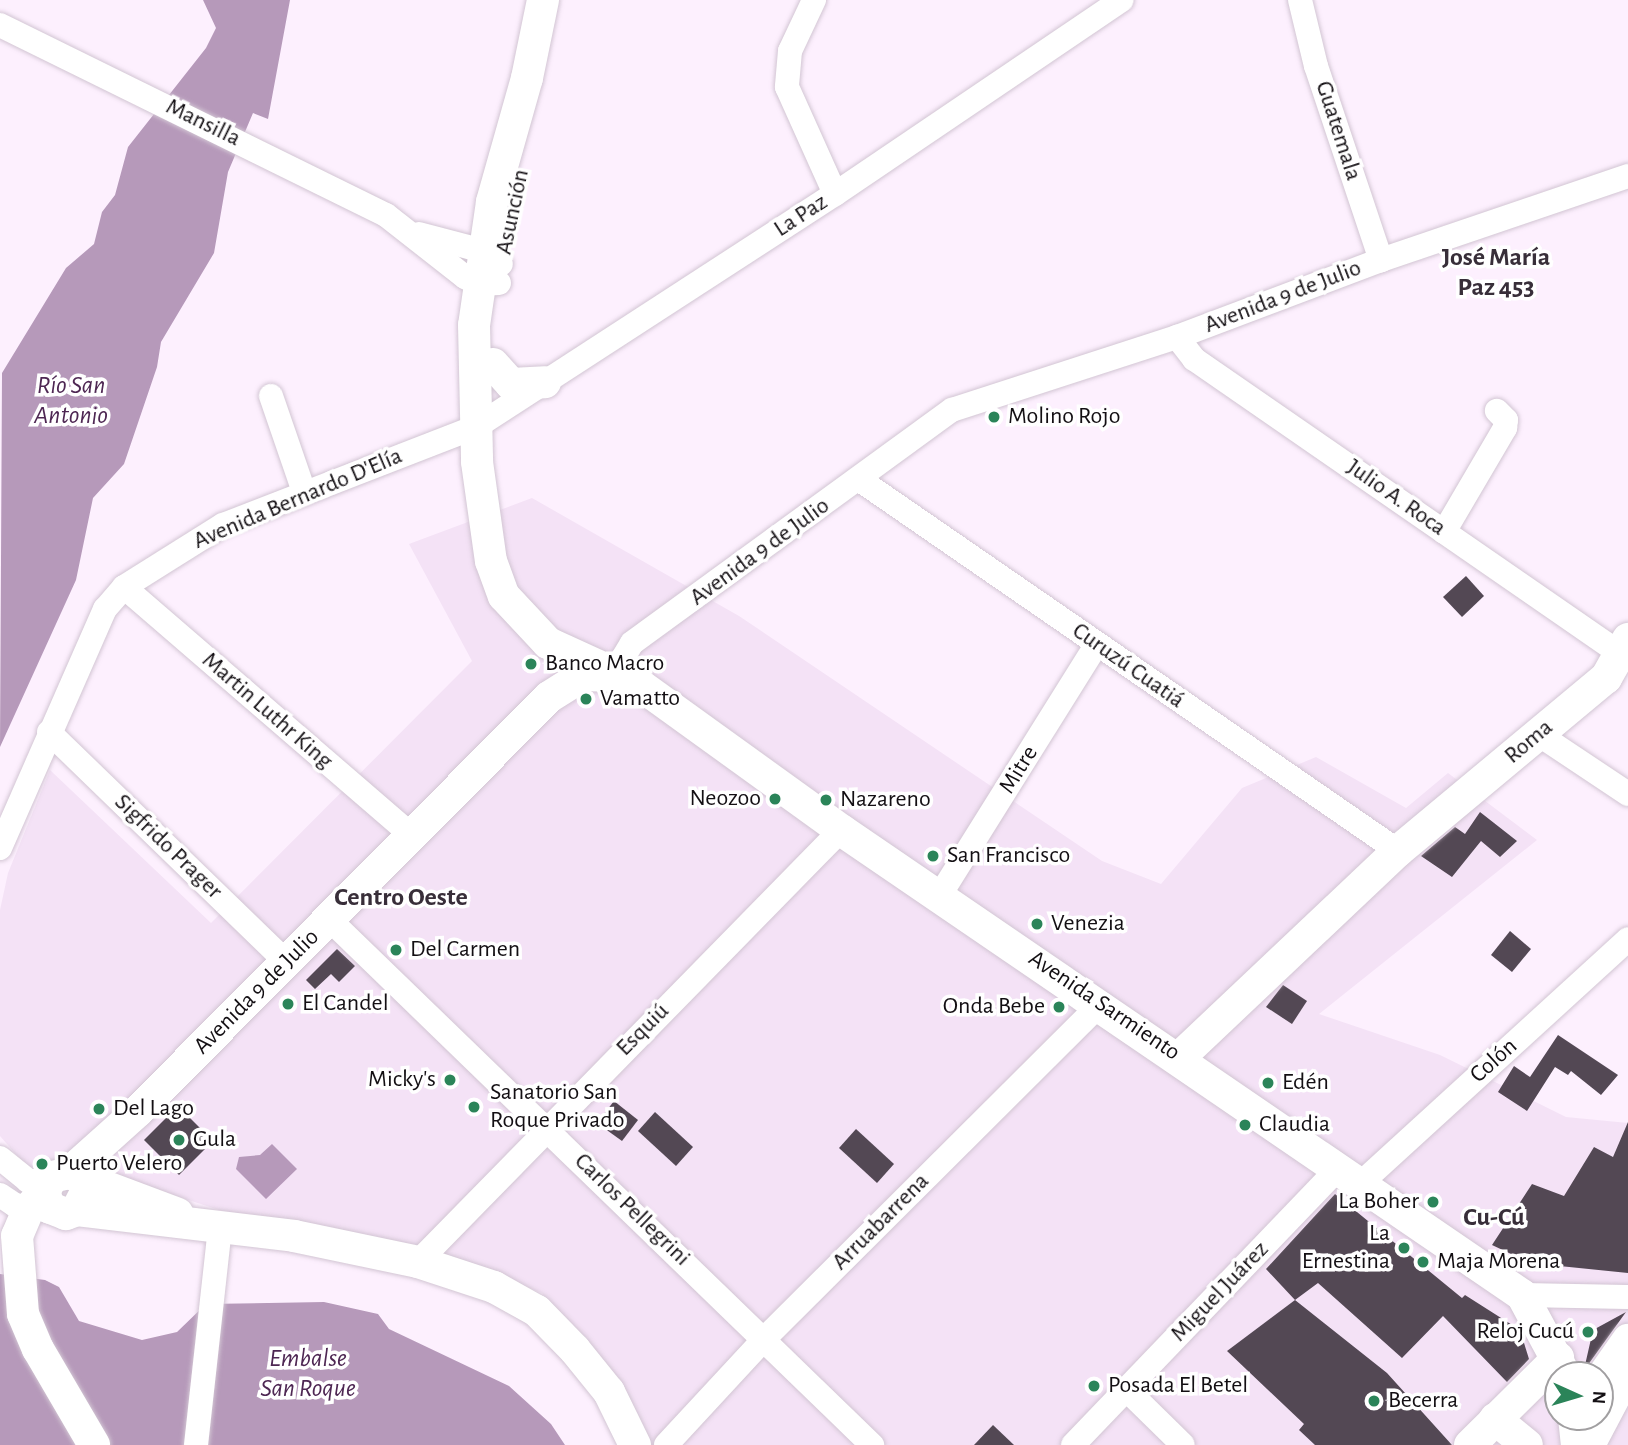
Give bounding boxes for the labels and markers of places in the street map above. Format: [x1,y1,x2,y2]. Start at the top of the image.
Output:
place label: Molino Rojo [1008,403,1120,431]
marker: Molino Rojo [986,409,1002,425]
place label: Banco Macro [545,650,664,678]
marker: Banco Macro [523,656,539,672]
place label: Vamatto [600,685,680,713]
marker: Vamatto [578,691,594,707]
place label: Neozoo [689,785,761,813]
place label: Nazareno [840,786,931,814]
marker: Neozoo [767,791,783,807]
marker: Nazareno [818,792,834,808]
place label: San Francisco [947,842,1070,870]
marker: San Francisco [925,848,941,864]
place label: Venezia [1051,910,1125,938]
marker: Venezia [1029,916,1045,932]
place label: Del Carmen [410,936,520,964]
marker: Del Carmen [388,942,404,958]
place label: El Candel [302,990,389,1018]
place label: Onda Bebe [943,993,1045,1021]
marker: El Candel [280,996,296,1012]
marker: Onda Bebe [1051,999,1067,1015]
place label: Micky's [368,1066,436,1094]
place label: Edén [1282,1069,1329,1097]
marker: Micky's [442,1072,458,1088]
marker: Edén [1260,1075,1276,1091]
place label: Sanatorio San Roque Privado [490,1079,624,1135]
place label: Del Lago [113,1095,194,1123]
marker: Sanatorio San Roque Privado [464,1097,484,1117]
marker: Del Lago [91,1101,107,1117]
place label: Claudia [1259,1111,1330,1139]
marker: Claudia [1237,1117,1253,1133]
place label: Gula [193,1126,236,1154]
marker: Gula [171,1132,187,1148]
place label: Puerto Velero [56,1150,182,1178]
marker: Puerto Velero [34,1156,50,1172]
place label: La Boher [1338,1188,1419,1216]
marker: La Boher [1425,1194,1441,1210]
place label: La Ernestina [1302,1220,1390,1276]
marker: La Ernestina [1396,1240,1412,1256]
place label: Maja Morena [1437,1248,1560,1276]
marker: Maja Morena [1415,1254,1431,1270]
place label: Reloj Cucú [1477,1318,1574,1346]
marker: Reloj Cucú [1580,1324,1596,1340]
place label: Posada El Betel [1108,1372,1248,1400]
marker: Posada El Betel [1086,1378,1102,1394]
place label: Becerra [1388,1387,1458,1415]
marker: Becerra [1366,1393,1382,1409]

